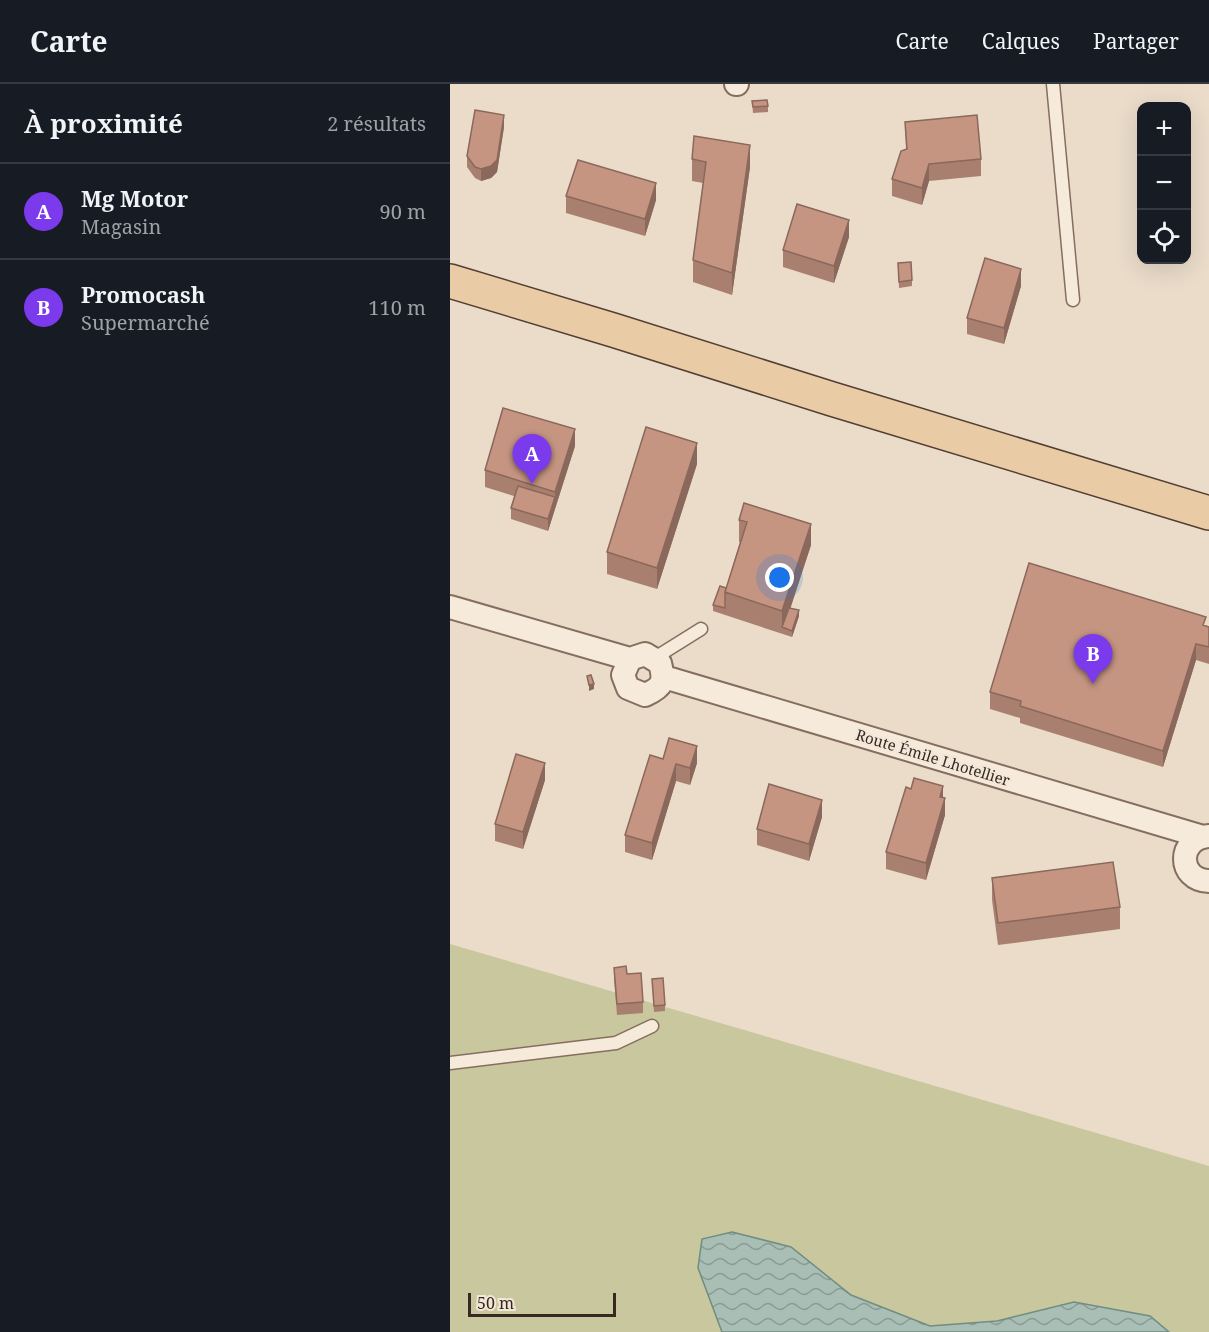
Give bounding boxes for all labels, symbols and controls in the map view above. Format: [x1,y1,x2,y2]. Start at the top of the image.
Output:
text: Carte [30,22,108,60]
text: Carte [896,27,949,55]
text: Calques [982,27,1060,55]
text: Partager [1093,27,1179,55]
map controls [1137,102,1191,264]
button: + [1137,102,1191,156]
text: À proximité [24,105,183,141]
text: 2 résultats [327,110,426,137]
button: − [1137,156,1191,210]
text: Mg Motor [81,183,188,213]
text: A [36,198,51,225]
text: 90 m [380,198,426,225]
button: locate [1137,210,1191,264]
text: Magasin [81,213,161,240]
text: Promocash [81,279,205,309]
text: B [37,294,50,321]
text: 110 m [368,294,426,321]
text: Supermarché [81,309,210,336]
pin: A [512,434,551,484]
your location [765,563,794,592]
pin: B [1074,634,1112,684]
street label: Route Émile Lhotellier [853,724,1013,790]
scale bar [468,1290,616,1318]
text: 50 m [477,1292,514,1314]

